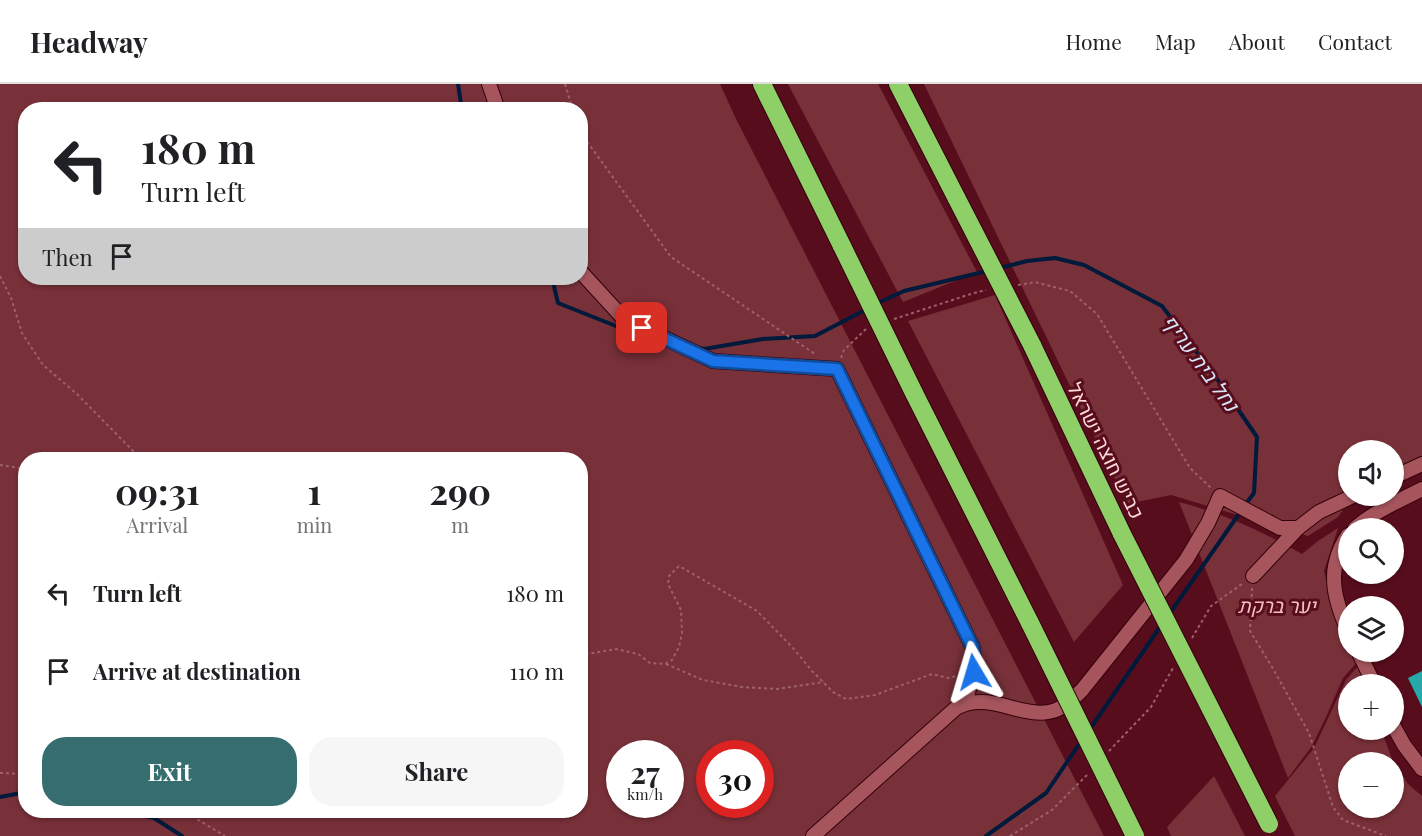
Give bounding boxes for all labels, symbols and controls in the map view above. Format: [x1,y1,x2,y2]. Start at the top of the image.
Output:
text: Headway [30,23,148,60]
text: Home [1066,27,1122,55]
text: Map [1155,27,1196,55]
text: About [1229,27,1285,55]
text: Contact [1318,27,1392,55]
text: 180 m [141,119,256,175]
icon: left [42,126,120,204]
text: Turn left [141,173,245,209]
icon: arrive [105,240,138,273]
text: Then [42,242,93,272]
pin [616,302,667,353]
water label: נחל בית עריף [1157,308,1248,417]
icon: arrive [625,311,658,344]
street label: כביש חוצה ישראל [1062,377,1152,523]
map controls [1338,440,1404,818]
button: sound [1338,440,1404,506]
text: 09:31 [115,466,200,514]
text: 1 [308,466,321,514]
text: 290 [429,466,491,514]
text: Arrival [127,511,188,538]
text: min [297,511,332,538]
text: m [451,511,469,538]
button: search [1338,518,1404,584]
icon: left [42,577,75,610]
text: Turn left [93,578,182,608]
text: 180 m [506,578,564,608]
park label: יער ברקת [1238,591,1318,618]
button: layers [1338,596,1404,662]
position arrow [942,640,1006,704]
icon: arrive [42,655,75,688]
text: Arrive at destination [93,656,301,686]
text: 110 m [510,656,564,686]
button: + [1338,674,1404,740]
button: Exit [42,737,297,806]
button: Share [309,737,564,806]
speed limit sign: 30 [696,740,774,818]
text: 27 [630,752,660,792]
button: − [1338,752,1404,818]
text: km/h [627,784,663,804]

